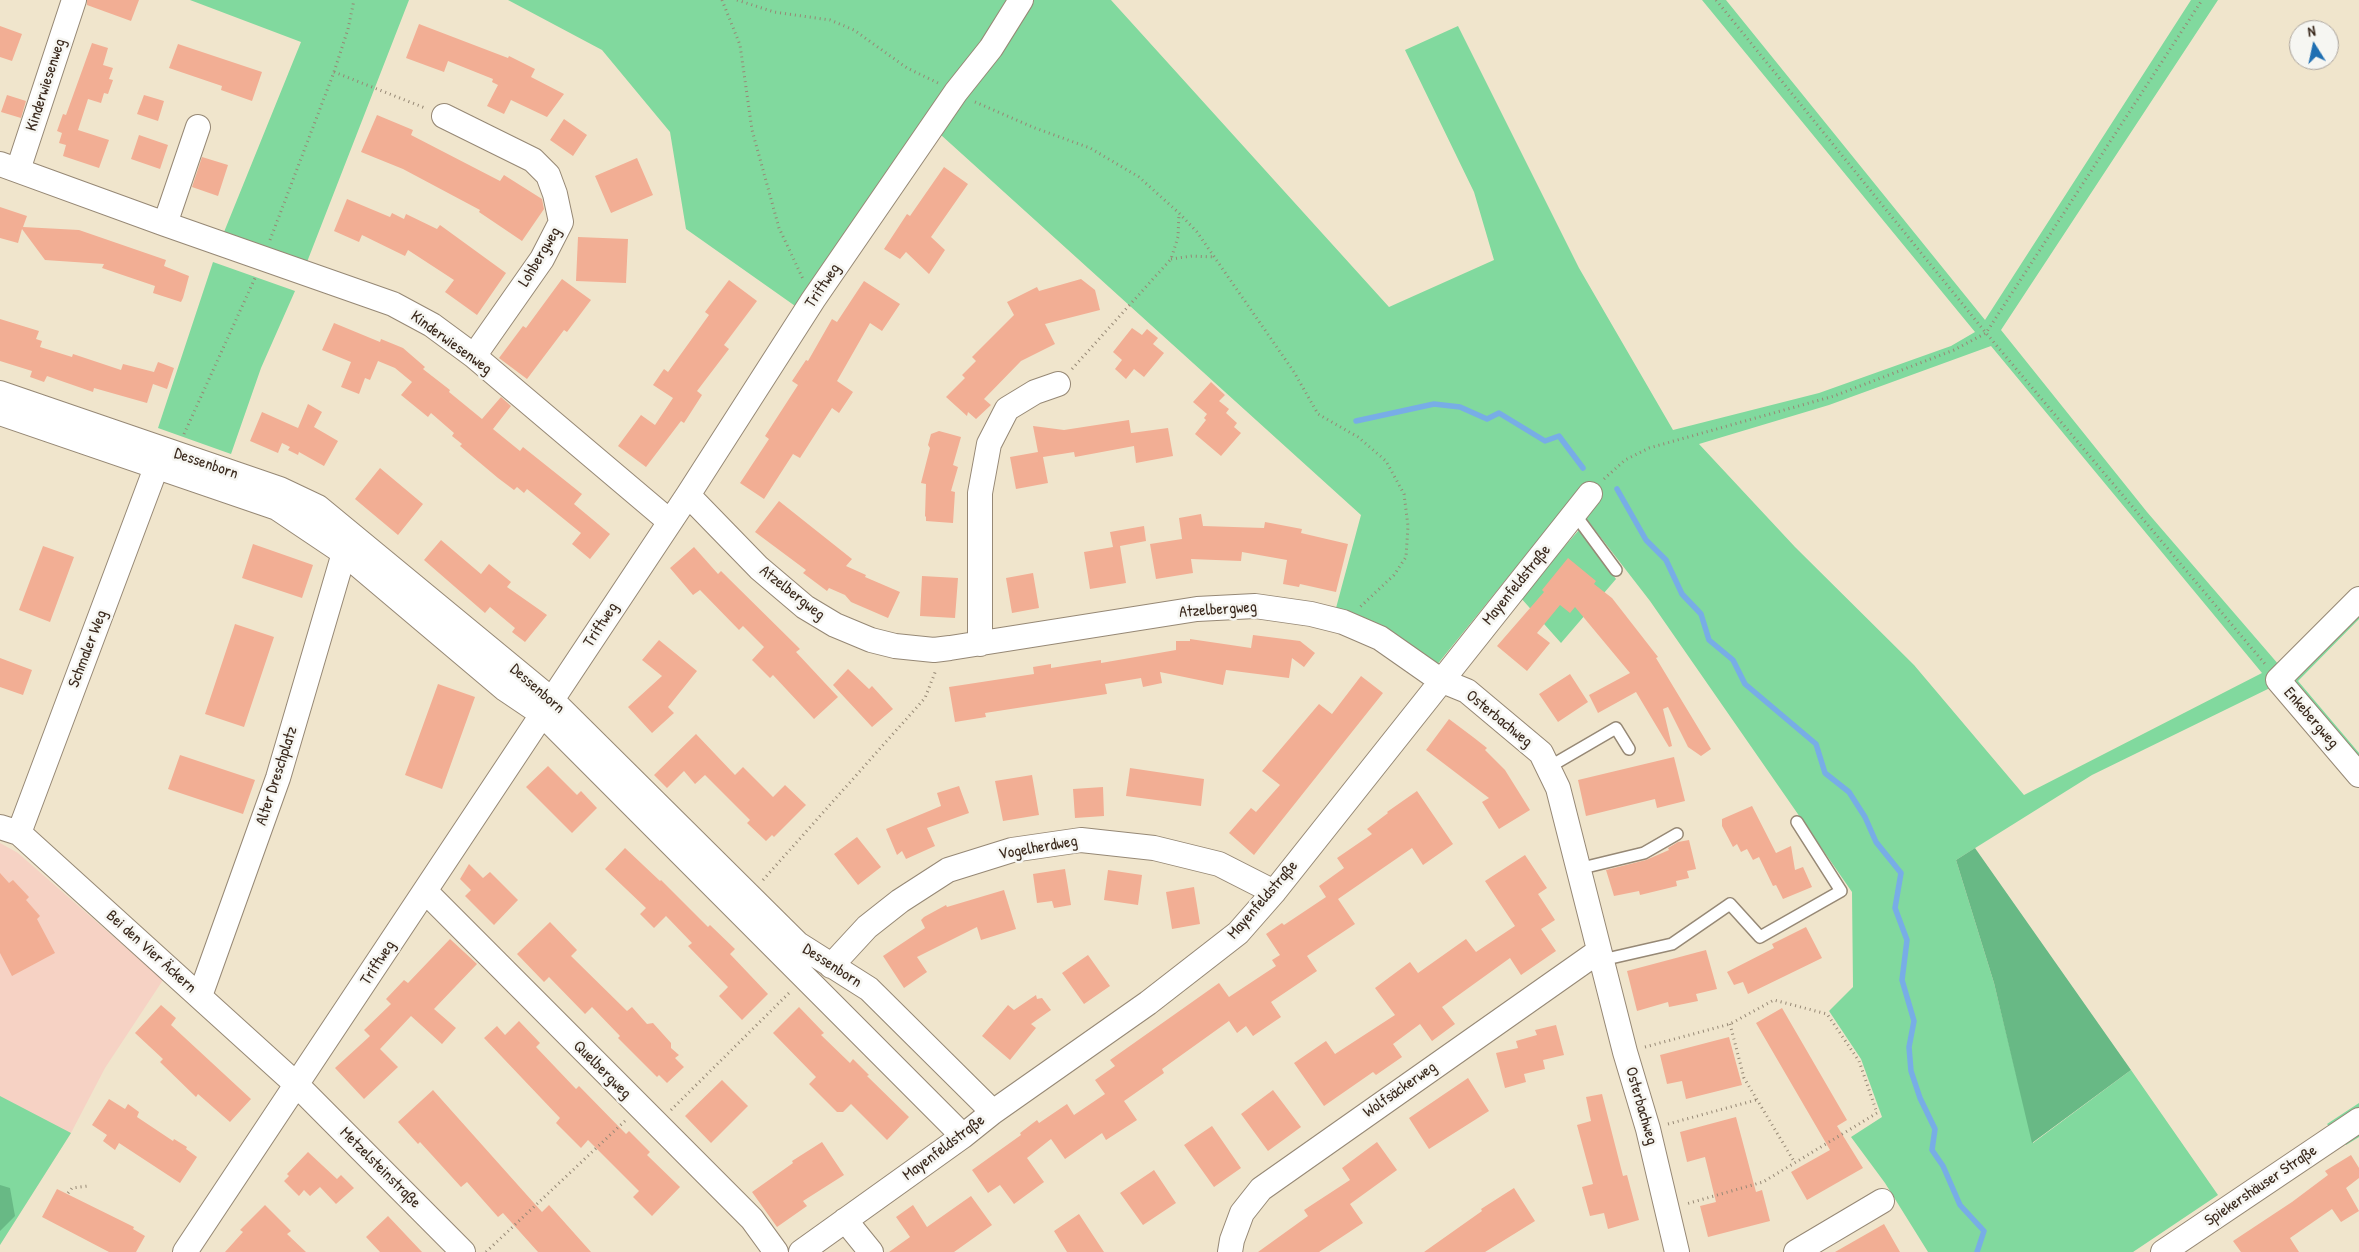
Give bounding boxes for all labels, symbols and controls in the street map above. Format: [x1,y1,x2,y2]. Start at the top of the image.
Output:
north arrow [2289,20,2339,70]
text: N [2306,21,2317,41]
street label: Kinderwiesenweg [22,36,70,134]
street label: Lohbergweg [515,224,565,290]
street label: Triftweg [801,260,845,312]
street label: Kinderwiesenweg [407,307,495,379]
street label: Dessenborn [172,444,240,484]
street label: Mayenfeldstraße [1479,541,1555,629]
street label: Atzelbergweg [755,561,829,625]
street label: Atzelbergweg [1178,598,1258,622]
street label: Triftweg [580,599,622,651]
street label: Schmaler Weg [64,608,112,690]
street label: Dessenborn [506,660,568,718]
street label: Enkebergweg [2279,684,2343,752]
street label: Osterbachweg [1462,686,1536,752]
street label: Alter Dreschplatz [252,724,302,828]
street label: Vogelherdweg [997,832,1079,864]
street label: Mayenfeldstraße [1224,857,1302,943]
street label: Bei den Vier Äckern [102,907,200,997]
street label: Triftweg [357,937,399,989]
street label: Dessenborn [799,940,865,992]
street label: Quelbergweg [569,1037,635,1103]
street label: Wolfsäckerweg [1360,1058,1440,1122]
street label: Osterbachweg [1621,1065,1661,1147]
street label: Mayenfeldstraße [899,1111,989,1185]
street label: Metzelsteinstraße [336,1124,424,1212]
street label: Spiekershäuser Straße [2201,1141,2321,1231]

